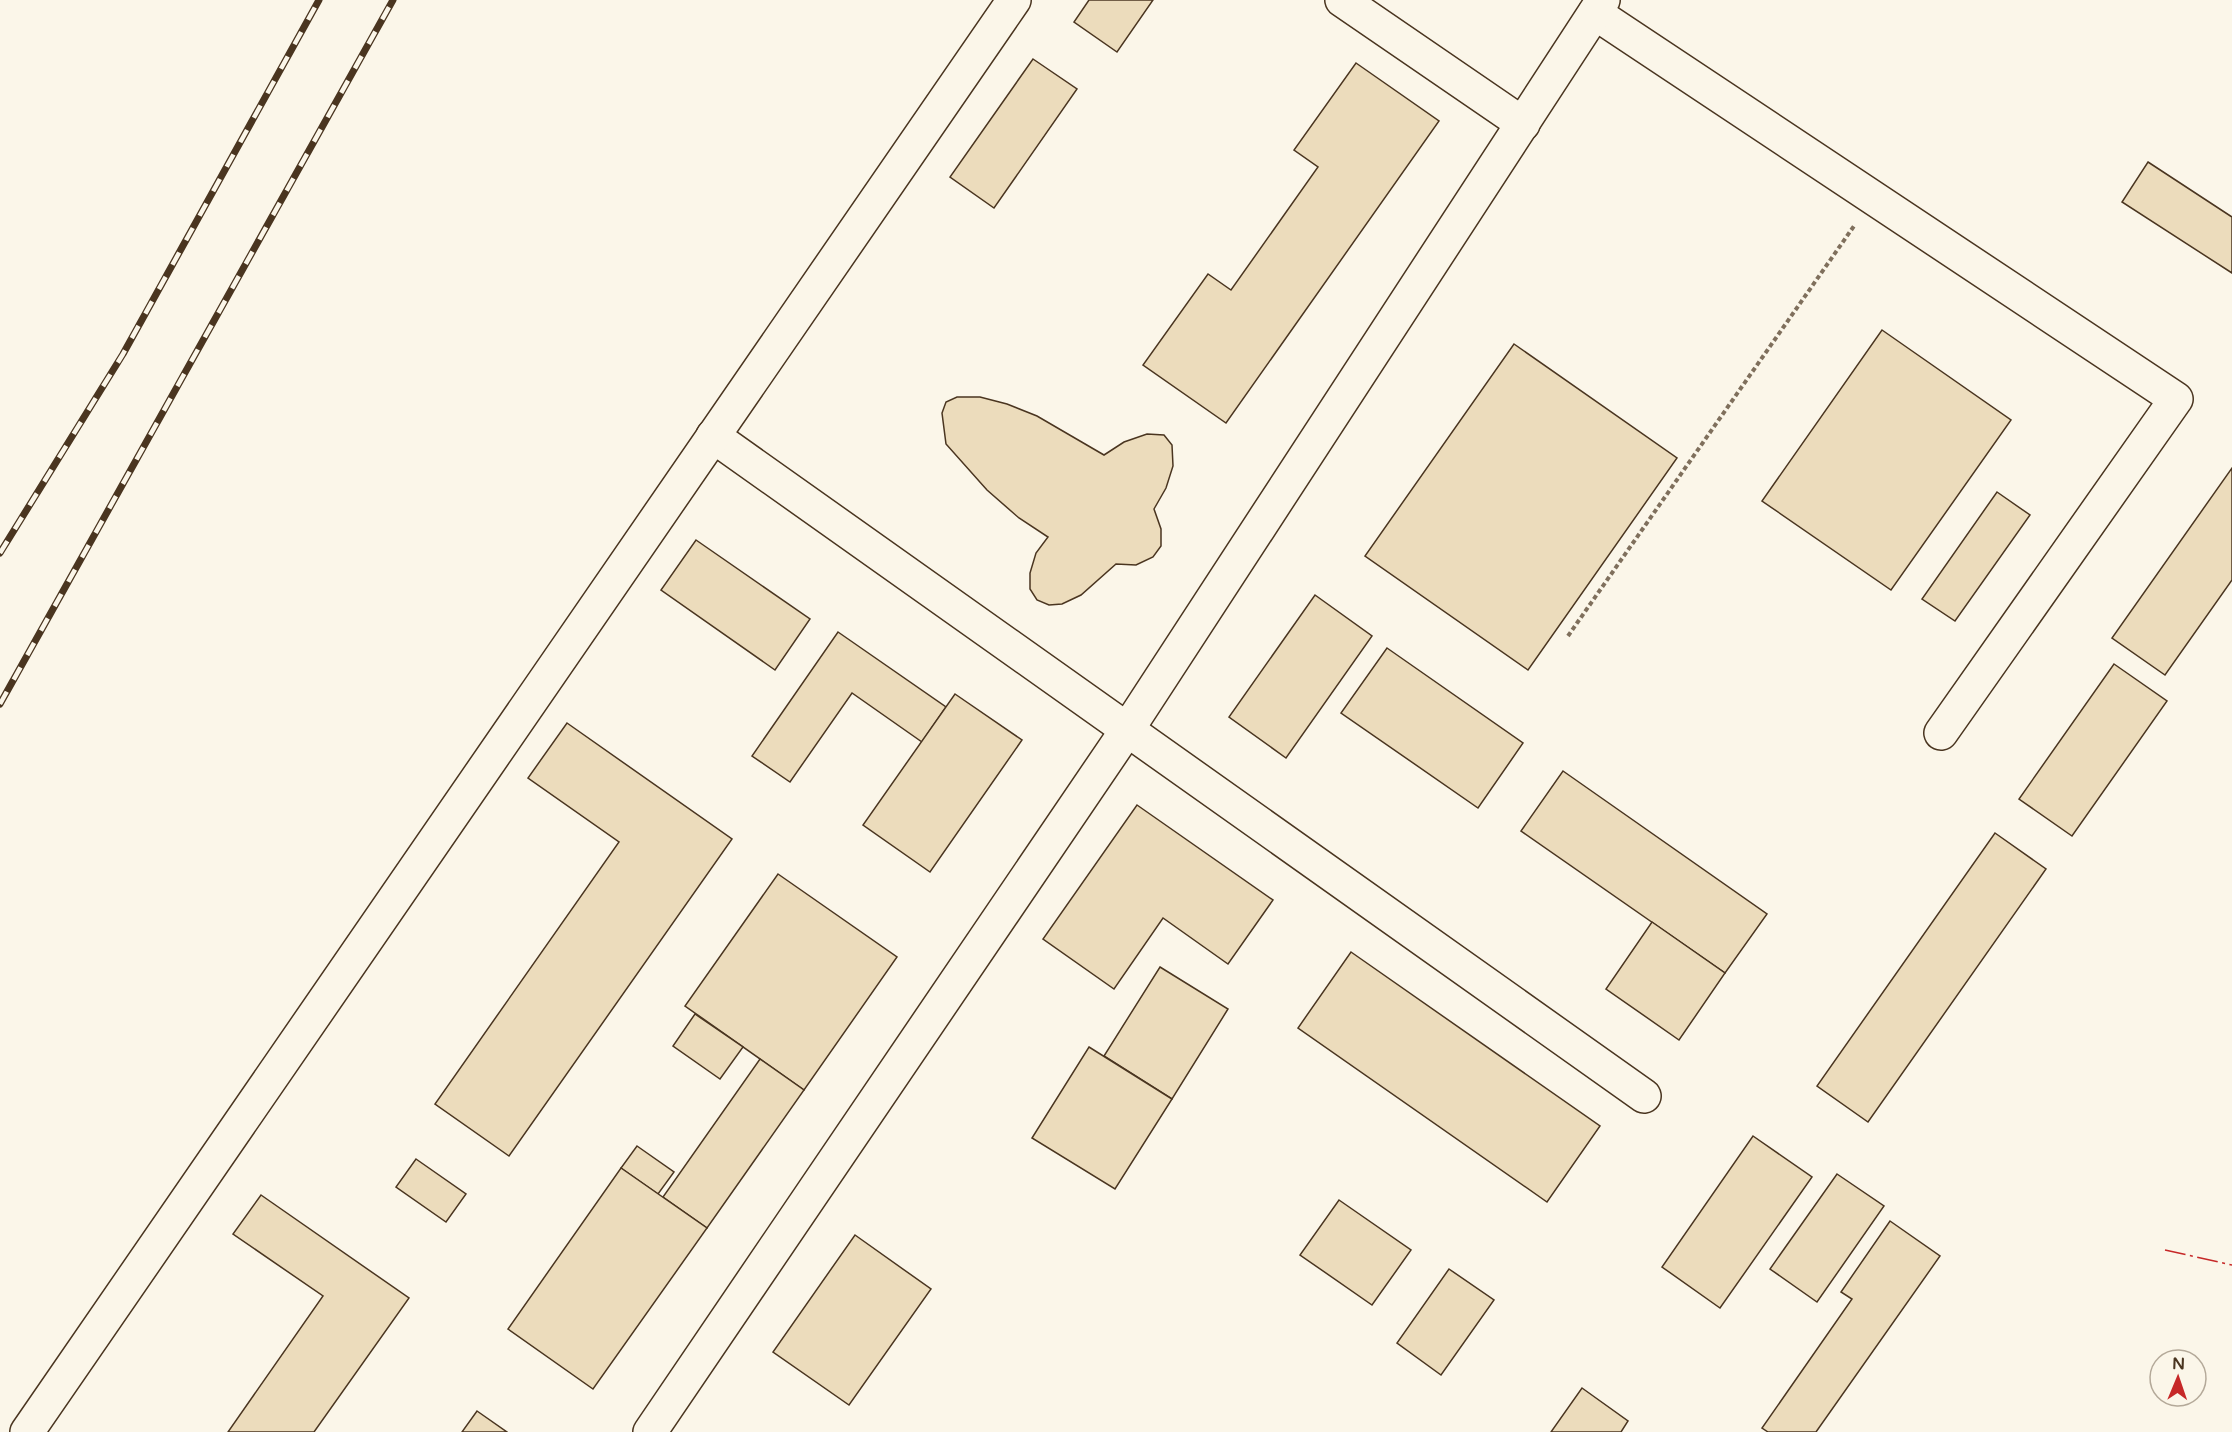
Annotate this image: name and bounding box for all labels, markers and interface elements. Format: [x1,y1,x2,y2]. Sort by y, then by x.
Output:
north arrow [2148,1348,2208,1408]
text: N [2172,1354,2185,1374]

